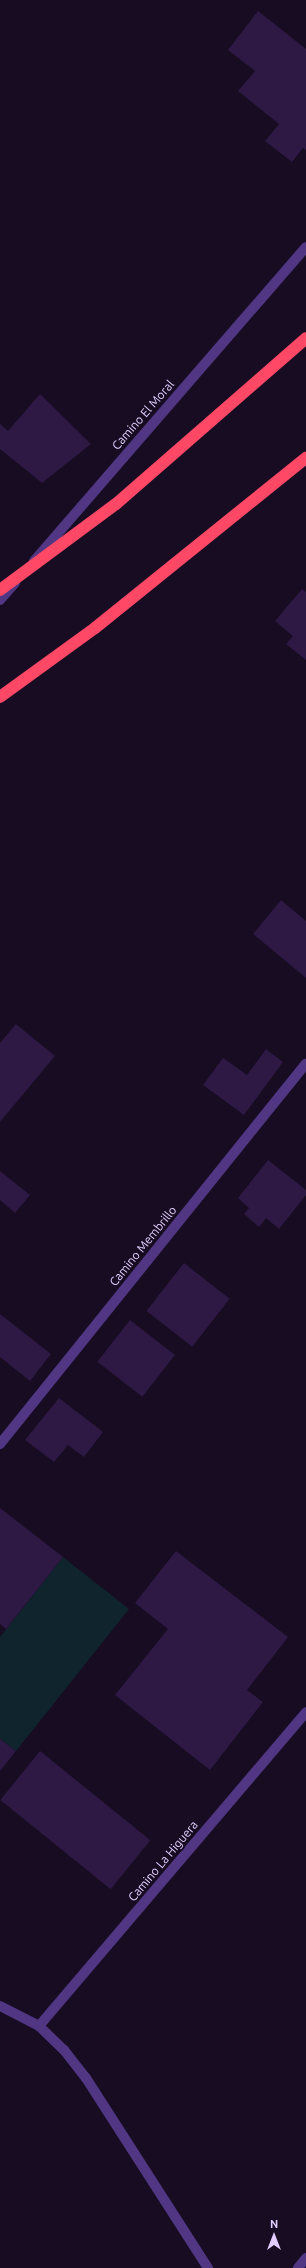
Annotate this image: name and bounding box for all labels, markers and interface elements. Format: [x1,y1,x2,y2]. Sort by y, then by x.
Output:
street label: Camino El Moral [109,377,177,453]
street label: Camino Membrillo [106,1203,180,1289]
street label: Camino La Higuera [125,1818,201,1904]
north arrow [254,2216,294,2256]
text: N [270,2218,278,2230]

